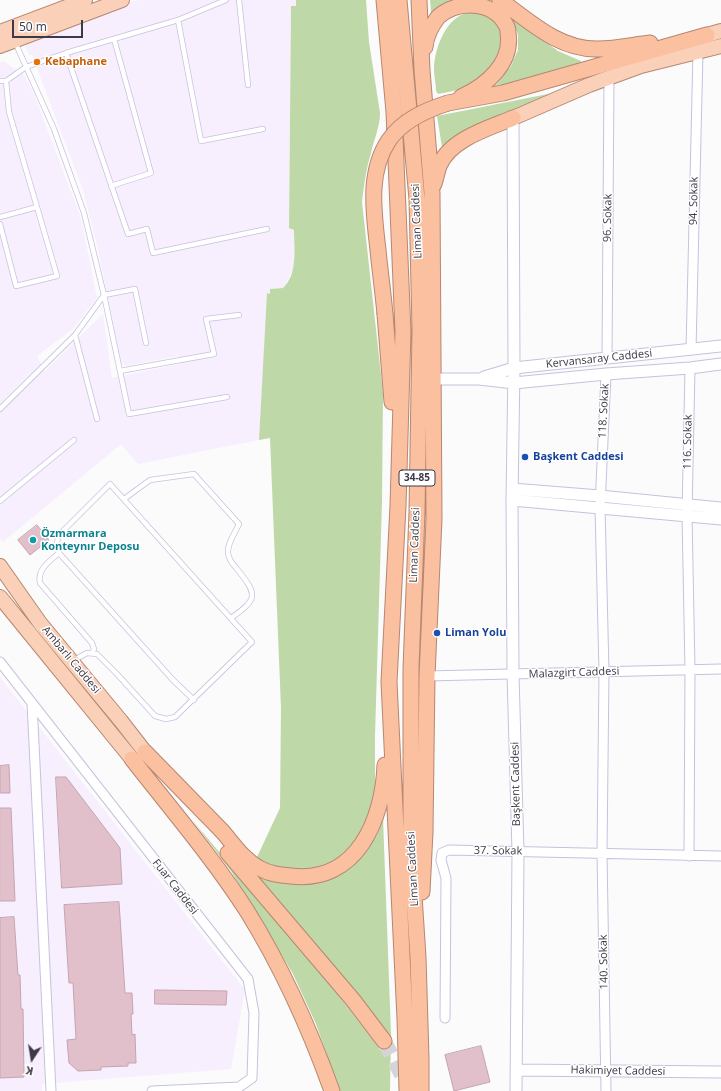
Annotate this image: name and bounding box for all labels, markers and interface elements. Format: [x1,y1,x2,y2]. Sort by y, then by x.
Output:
scale bar [14,12,85,38]
text: 50 m [19,18,47,35]
place label: Kebaphane [45,55,107,69]
marker: Kebaphane [32,57,42,67]
street label: 94. Sokak [687,177,701,225]
street label: Liman Caddesi [409,183,425,259]
street label: 96. Sokak [601,194,615,242]
street label: Kervansaray Caddesi [545,347,653,371]
street label: 118. Sokak [596,383,612,439]
street label: 116. Sokak [681,414,695,470]
place label: Başkent Caddesi [533,450,624,464]
marker: Başkent Caddesi [520,452,530,462]
road number: 34-85 [399,470,435,486]
street label: Liman Caddesi [407,507,423,583]
place label: Özmarmara Konteynır Deposu [41,527,139,553]
marker: Özmarmara Konteynır Deposu [28,535,38,545]
street label: Ambarlı Caddesi [39,624,103,696]
place label: Liman Yolu [445,626,506,640]
marker: Liman Yolu [432,628,442,638]
street label: Malazgirt Caddesi [528,665,620,681]
street label: Başkent Caddesi [509,742,523,826]
street label: Liman Caddesi [404,831,422,907]
street label: 37. Sokak [474,844,522,858]
street label: Fuar Caddesi [149,857,201,917]
street label: 140. Sokak [597,934,611,990]
north arrow [12,1039,52,1079]
text: K [24,1063,35,1079]
street label: Hakimiyet Caddesi [570,1064,666,1078]

